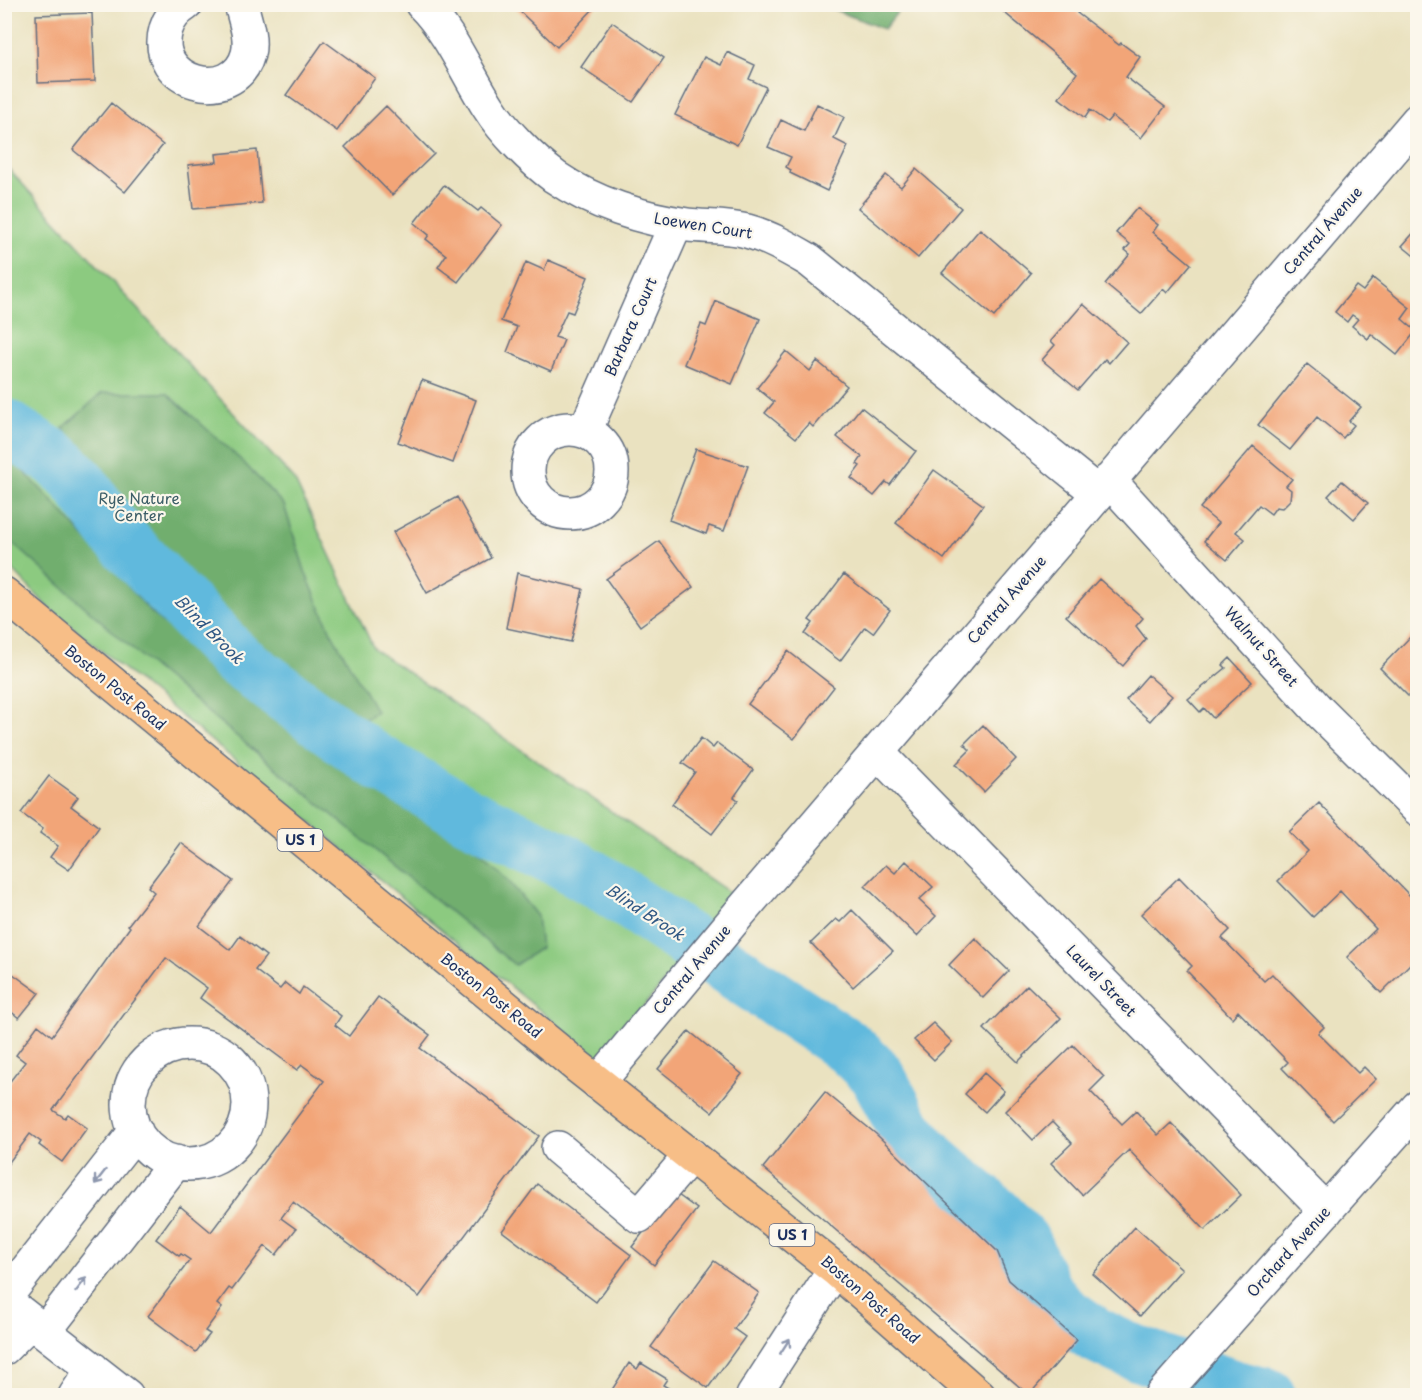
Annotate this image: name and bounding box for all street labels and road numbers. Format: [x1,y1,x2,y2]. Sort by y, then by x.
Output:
street label: Central Avenue [1277,181,1367,279]
street label: Loewen Court [652,205,754,244]
street label: Barbara Court [597,273,662,380]
street label: Central Avenue [961,550,1051,648]
street label: Walnut Street [1220,601,1305,691]
street label: Boston Post Road [60,639,172,735]
road number: US 1 [278,829,322,851]
street label: Central Avenue [646,919,735,1019]
street label: Laurel Street [1062,939,1143,1021]
street label: Boston Post Road [436,947,548,1043]
street label: Orchard Avenue [1241,1200,1335,1302]
road number: US 1 [770,1224,814,1246]
street label: Boston Post Road [816,1249,926,1349]

